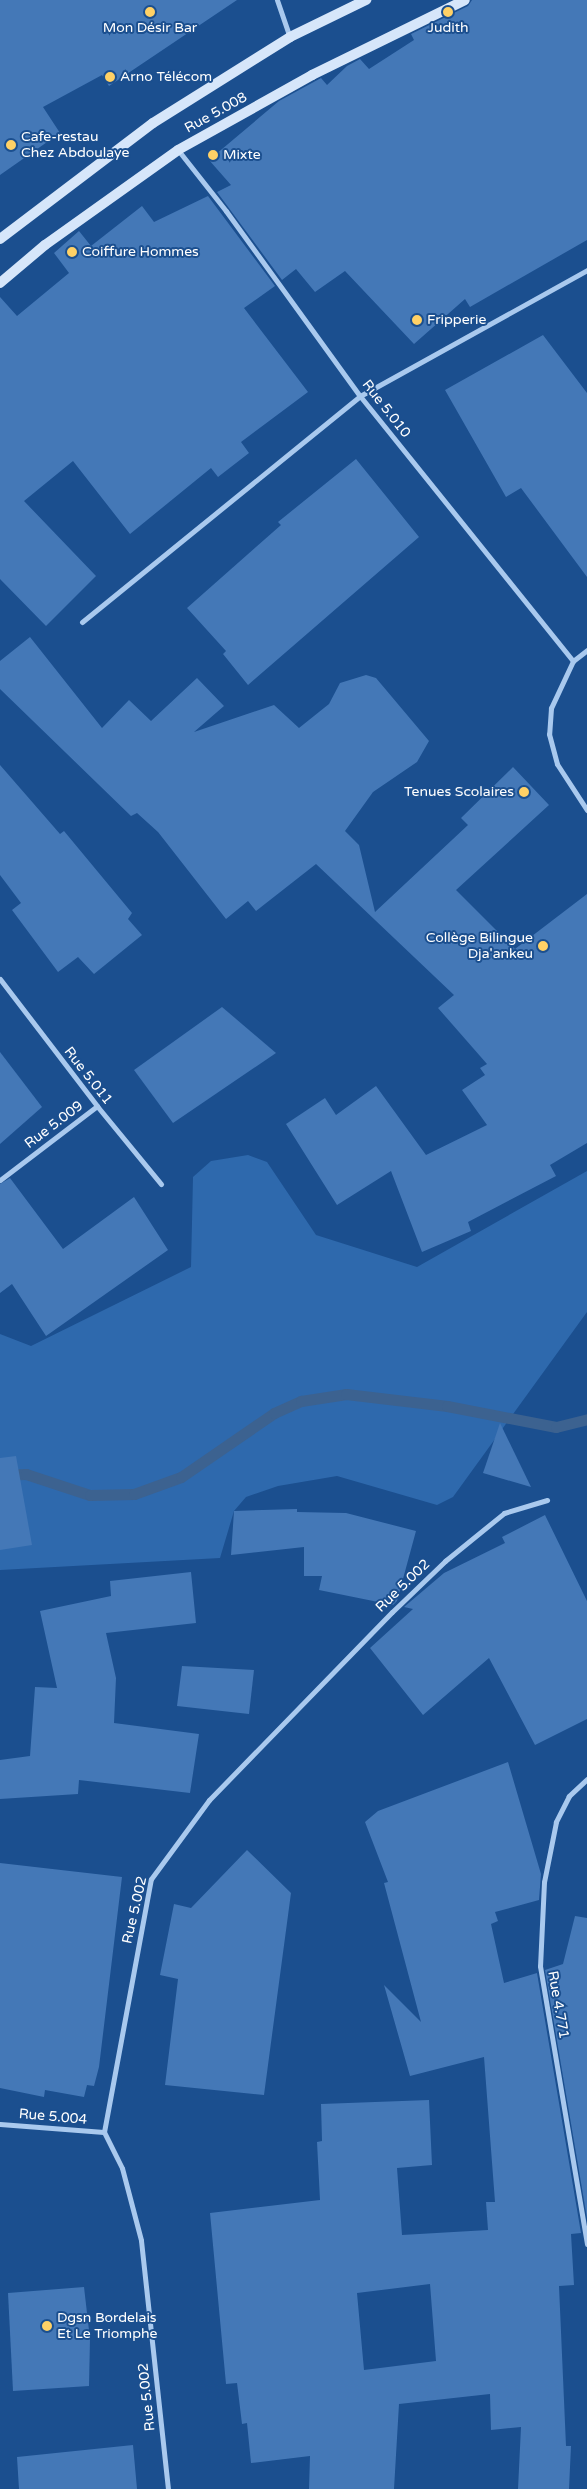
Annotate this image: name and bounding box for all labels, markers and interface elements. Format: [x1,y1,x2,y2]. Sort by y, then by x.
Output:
marker: Mon Désir Bar [144,6,156,18]
marker: Judith [442,6,454,18]
place label: Mon Désir Bar [103,20,197,36]
place label: Judith [427,20,469,36]
place label: Arno Télécom [120,69,212,85]
marker: Arno Télécom [104,71,116,83]
street label: Rue 5.008 [182,89,250,137]
place label: Cafe-restau Chez Abdoulaye [21,129,129,162]
marker: Cafe-restau Chez Abdoulaye [5,139,17,151]
place label: Mixte [223,147,261,163]
marker: Mixte [207,149,219,161]
place label: Coiffure Hommes [82,244,199,260]
marker: Coiffure Hommes [66,246,78,258]
place label: Fripperie [427,312,486,328]
marker: Fripperie [411,314,423,326]
street label: Rue 5.010 [358,377,414,441]
place label: Tenues Scolaires [404,784,514,800]
marker: Tenues Scolaires [518,786,530,798]
place label: Collège Bilingue Dja'ankeu [426,930,533,962]
marker: Collège Bilingue Dja'ankeu [537,940,549,952]
street label: Rue 5.011 [60,1044,116,1108]
street label: Rue 5.009 [22,1098,86,1152]
street label: Rue 5.002 [372,1556,434,1616]
street label: Rue 5.002 [119,1875,151,1945]
street label: Rue 4.771 [544,1970,572,2040]
street label: Rue 5.004 [18,2106,88,2128]
place label: Dgsn Bordelais Et Le Triomphe [57,2310,157,2342]
marker: Dgsn Bordelais Et Le Triomphe [41,2320,53,2332]
street label: Rue 5.002 [135,2362,159,2432]

